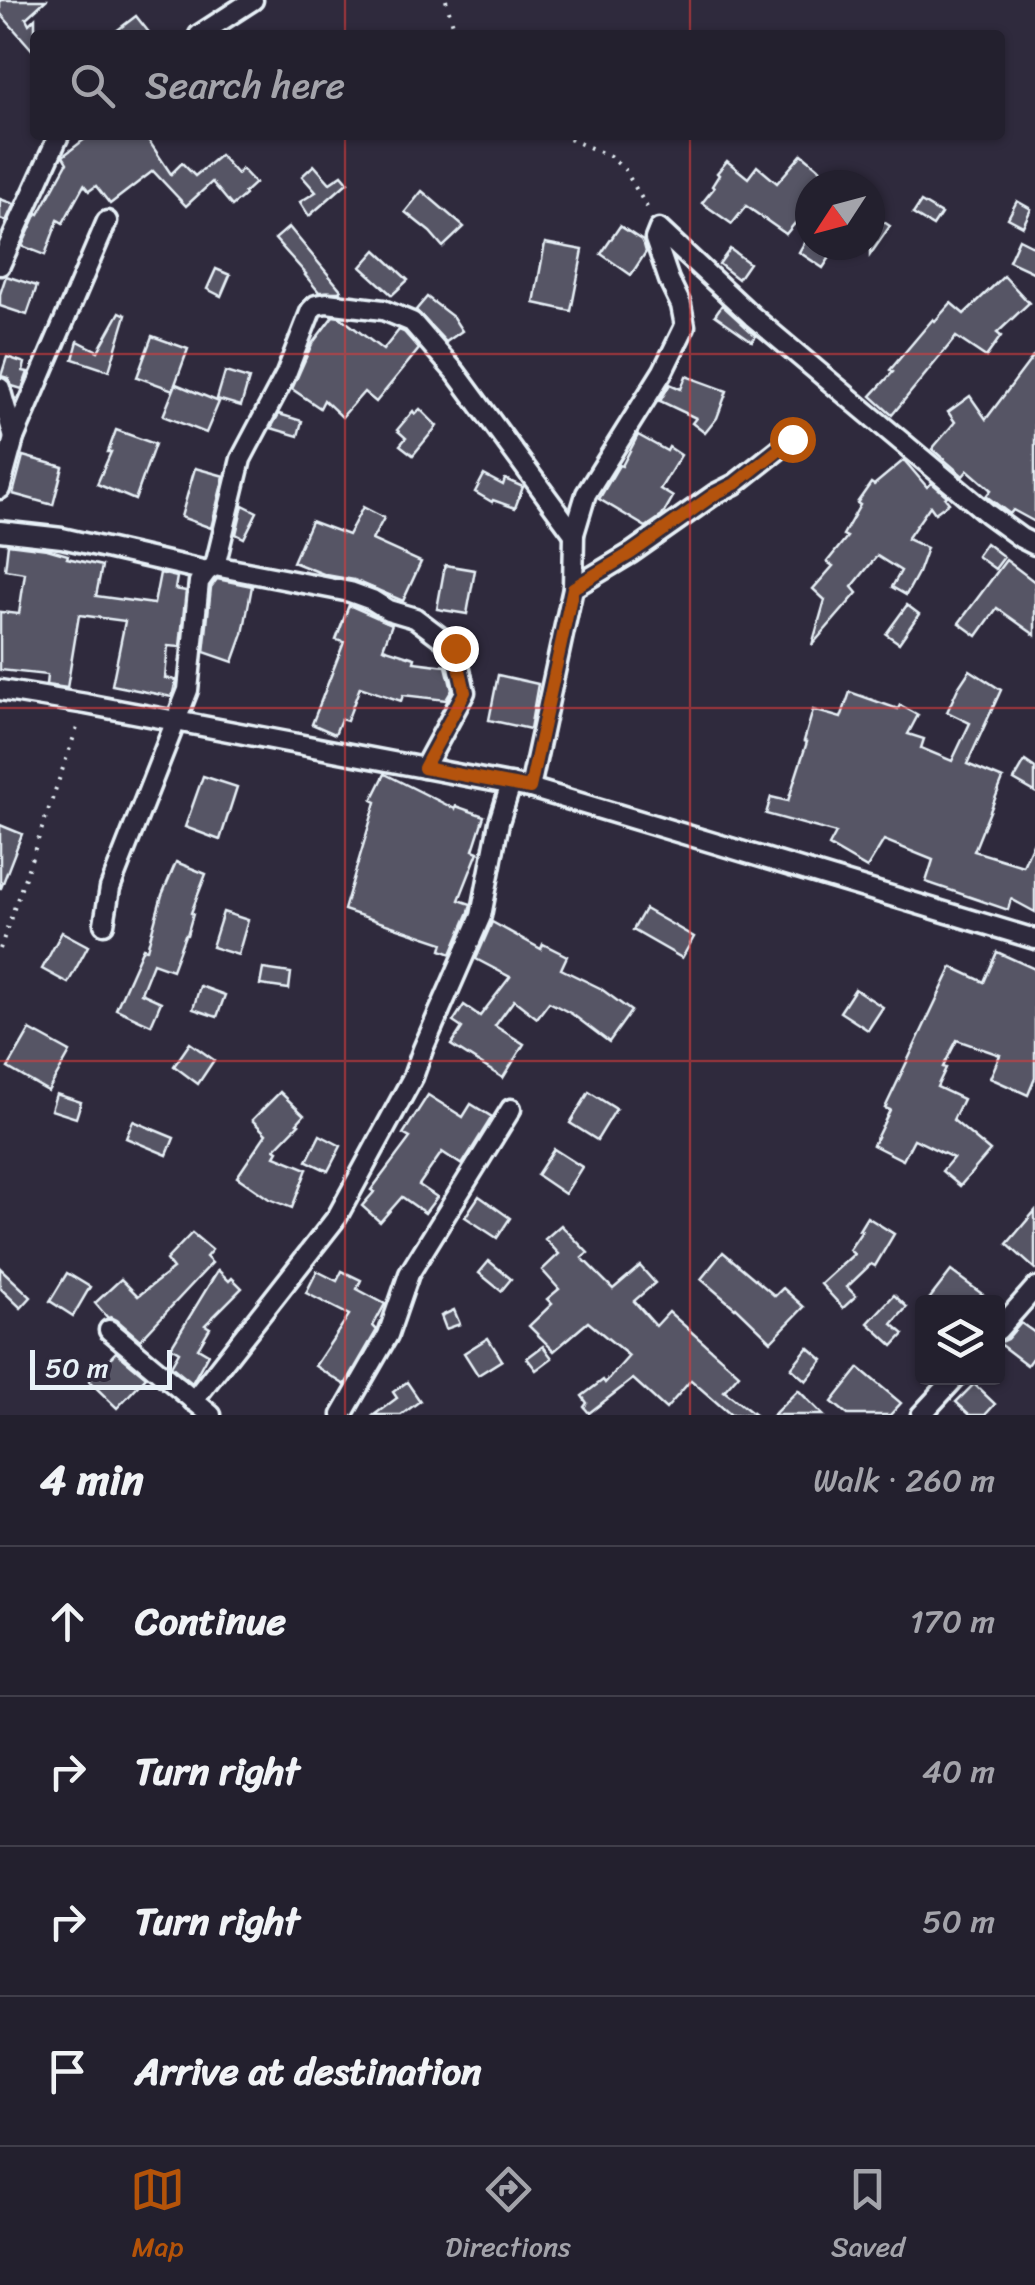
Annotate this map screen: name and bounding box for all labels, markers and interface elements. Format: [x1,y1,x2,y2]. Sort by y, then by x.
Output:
search box [30,30,1005,140]
text: Search here [145,52,345,119]
icon: search [65,58,120,113]
north arrow [795,170,885,260]
route start [770,417,816,463]
route end [433,626,479,672]
map controls [915,1295,1005,1385]
button: layers [915,1295,1005,1385]
text: 50 m [45,1343,109,1392]
scale bar [30,1345,172,1390]
text: 4 min [40,1443,144,1517]
text: Walk · 260 m [813,1452,995,1509]
text: Continue [135,1588,286,1655]
text: 170 m [910,1593,995,1650]
icon: ahead [40,1594,95,1649]
text: Turn right [135,1738,300,1805]
text: 40 m [922,1743,995,1800]
icon: right [40,1744,95,1799]
text: Turn right [135,1888,300,1955]
text: 50 m [922,1893,995,1950]
icon: right [40,1894,95,1949]
text: Arrive at destination [135,2038,482,2105]
icon: arrive [40,2044,95,2099]
tab: Map [130,2162,185,2271]
tab: Directions [445,2162,571,2271]
tab: Saved [831,2162,905,2271]

